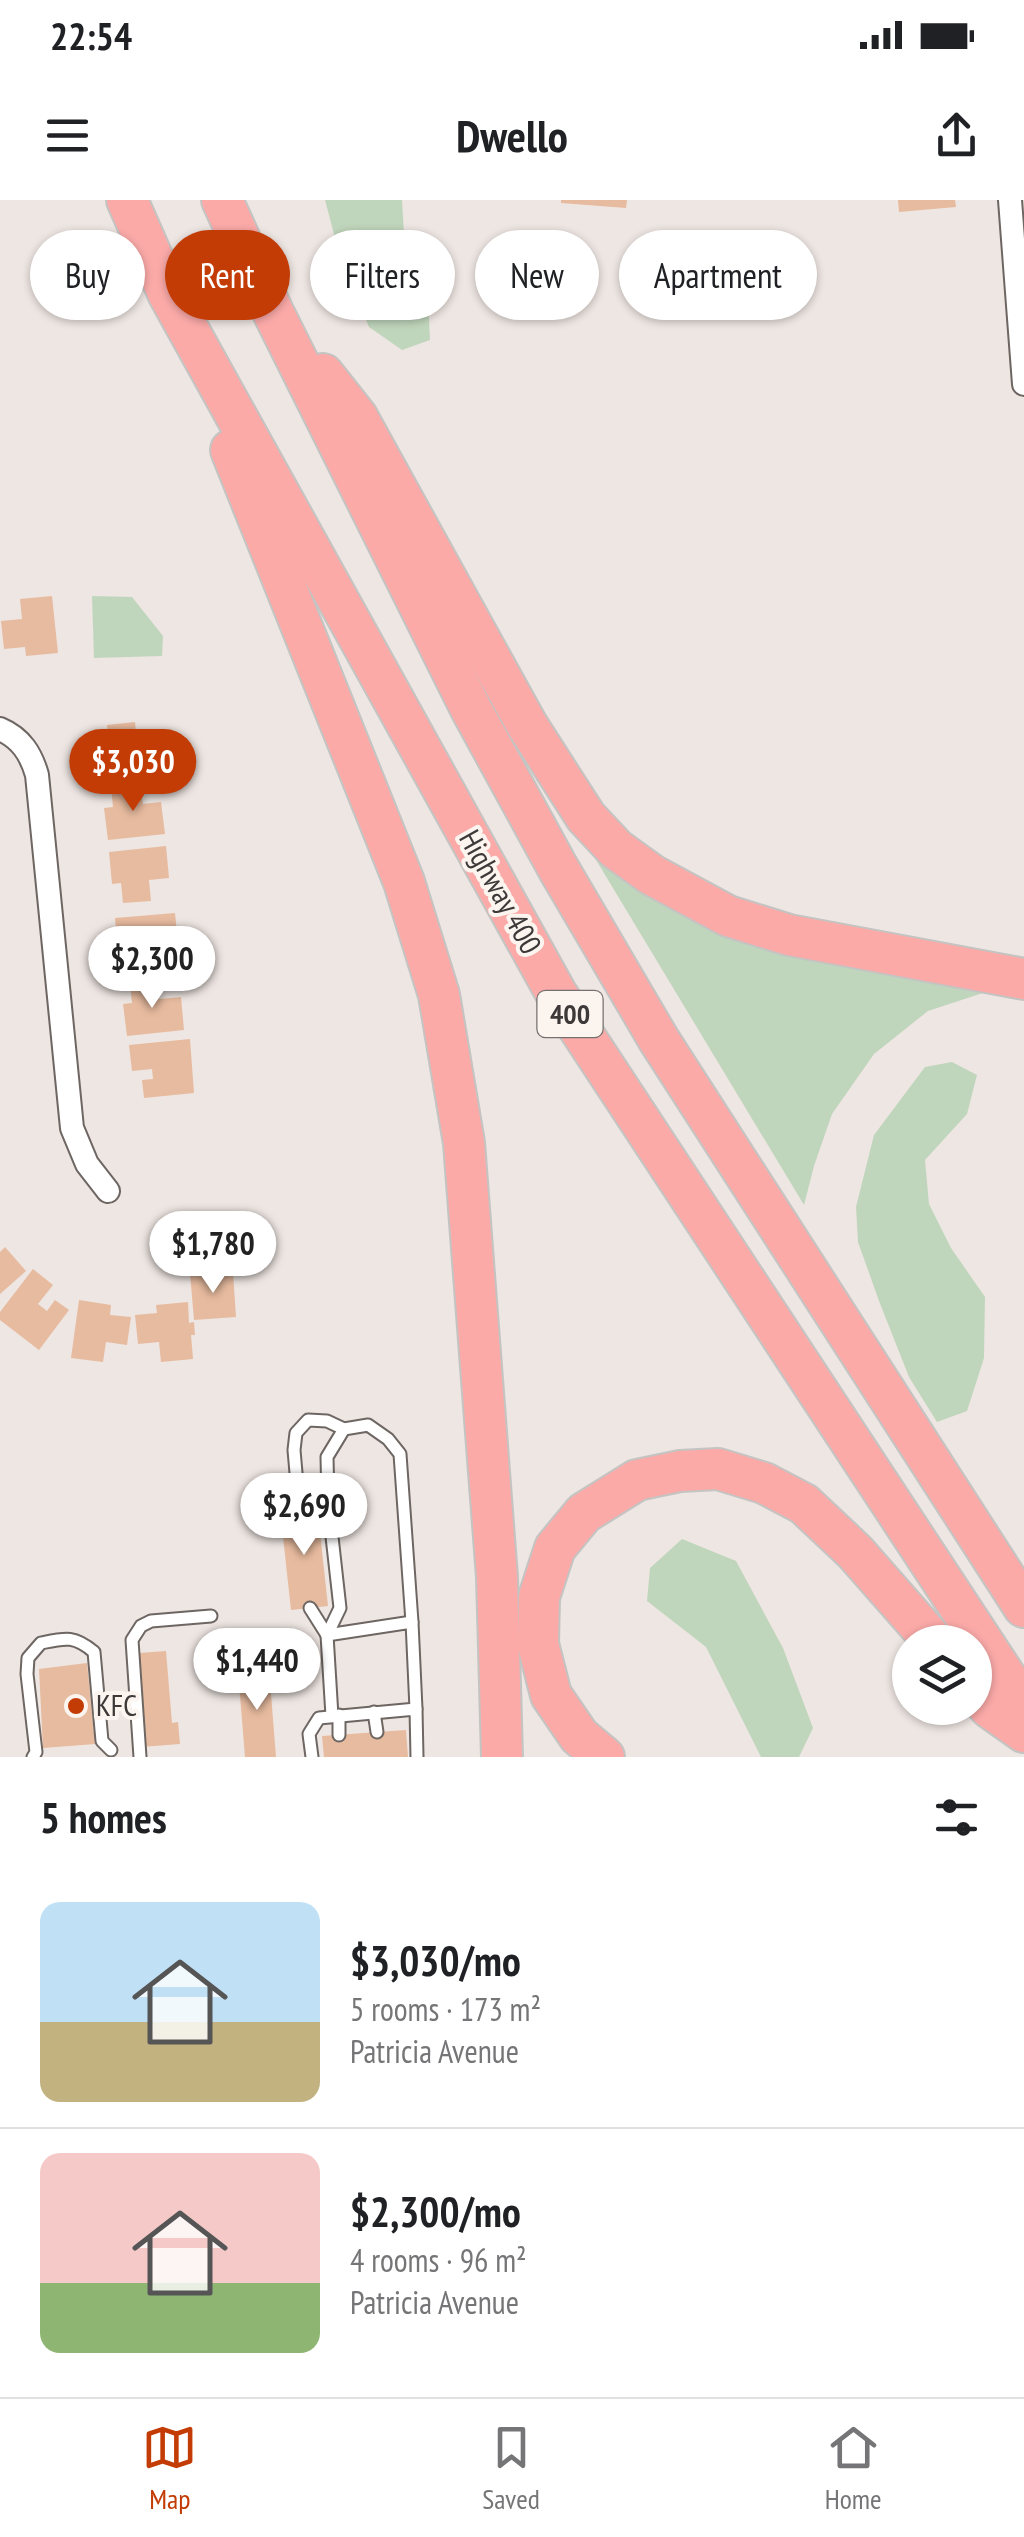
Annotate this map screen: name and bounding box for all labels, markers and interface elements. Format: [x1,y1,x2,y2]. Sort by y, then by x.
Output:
text: 22:54 [50,11,132,60]
text: Dwello [456,106,568,164]
icon: menu [40,108,95,163]
icon: share [929,108,984,163]
chip: Buy [30,230,145,320]
chip: Rent [165,230,290,320]
chip: Filters [310,230,455,320]
chip: New [475,230,599,320]
chip: Apartment [619,230,817,320]
pin: $3,030 [52,729,214,814]
text: $3,030 [91,740,175,782]
street label: Highway 400 [451,822,551,960]
pin: $2,300 [71,926,233,1011]
text: $2,300 [110,937,194,979]
road number: 400 [538,991,602,1037]
pin: $1,780 [132,1211,294,1296]
text: $1,780 [171,1222,255,1264]
pin: $2,690 [223,1473,385,1558]
text: $2,690 [262,1484,346,1526]
map controls [892,1625,992,1725]
button: layers [892,1625,992,1725]
pin: $1,440 [176,1628,338,1713]
text: $1,440 [215,1639,299,1681]
place label: KFC [96,1685,137,1724]
marker: KFC [65,1695,87,1717]
text: 5 homes [40,1790,167,1845]
icon: filters [929,1790,984,1845]
text: $3,030/mo [350,1933,521,1988]
icon: home [120,1942,240,2062]
text: 5 rooms · 173 m² [350,1988,541,2030]
text: Patricia Avenue [350,2030,519,2072]
text: $2,300/mo [350,2184,521,2239]
icon: home [120,2193,240,2313]
text: 4 rooms · 96 m² [350,2239,527,2281]
text: Patricia Avenue [350,2281,519,2323]
tab: Map [142,2420,197,2517]
tab: Saved [482,2420,540,2517]
tab: Home [825,2420,882,2517]

